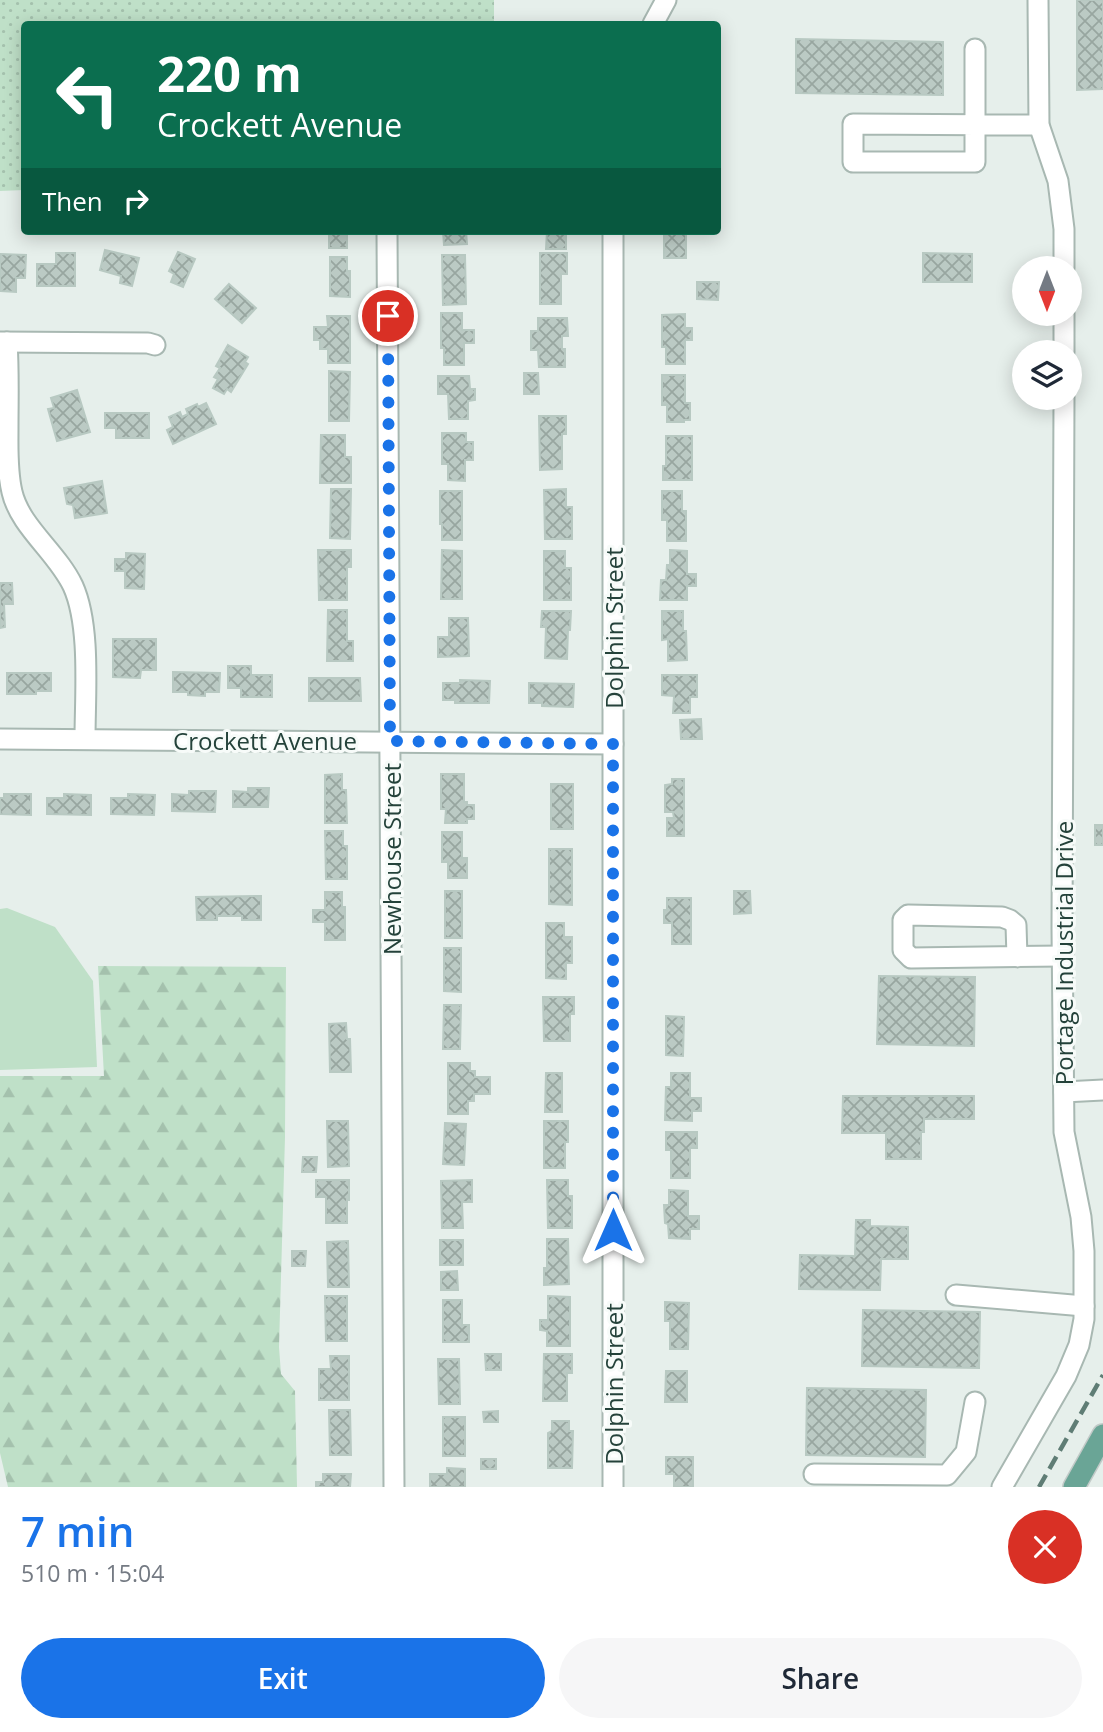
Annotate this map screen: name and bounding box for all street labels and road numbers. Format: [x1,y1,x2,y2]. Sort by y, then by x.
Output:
street label: Dolphin Street [597,547,630,709]
street label: Crockett Avenue [173,724,357,757]
street label: Newhouse Street [375,763,408,955]
street label: Portage Industrial Drive [1047,821,1080,1085]
street label: Dolphin Street [597,1303,630,1465]

